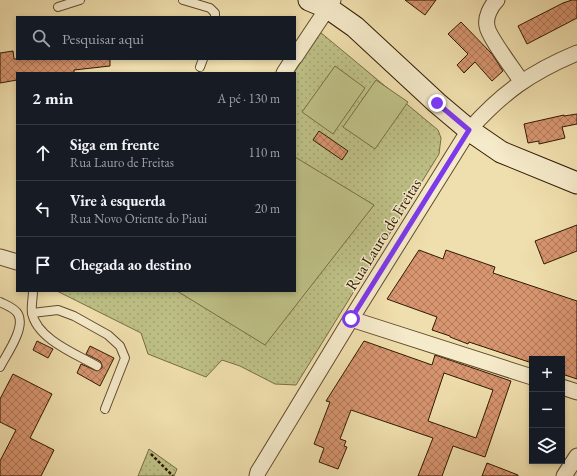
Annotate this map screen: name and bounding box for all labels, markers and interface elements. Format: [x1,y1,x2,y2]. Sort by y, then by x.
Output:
search box [16,16,296,60]
icon: search [30,27,52,49]
text: Pesquisar aqui [62,29,144,48]
text: 2 min [32,87,73,109]
text: A pé · 130 m [217,90,280,107]
route end [428,94,446,112]
text: Siga em frente [70,135,159,154]
icon: ahead [32,142,54,164]
text: 110 m [249,144,280,161]
text: Rua Lauro de Freitas [70,154,174,171]
street label: Rua Lauro de Freitas [341,174,426,294]
text: Vire à esquerda [70,191,166,210]
icon: left [32,198,54,220]
text: 20 m [255,200,280,217]
text: Rua Novo Oriente do Piaui [70,210,207,227]
icon: arrive [32,254,54,276]
text: Chegada ao destino [70,255,191,274]
route start [342,310,360,328]
map controls [529,356,565,464]
button: + [529,356,565,392]
button: − [529,392,565,428]
button: layers [529,428,565,464]

